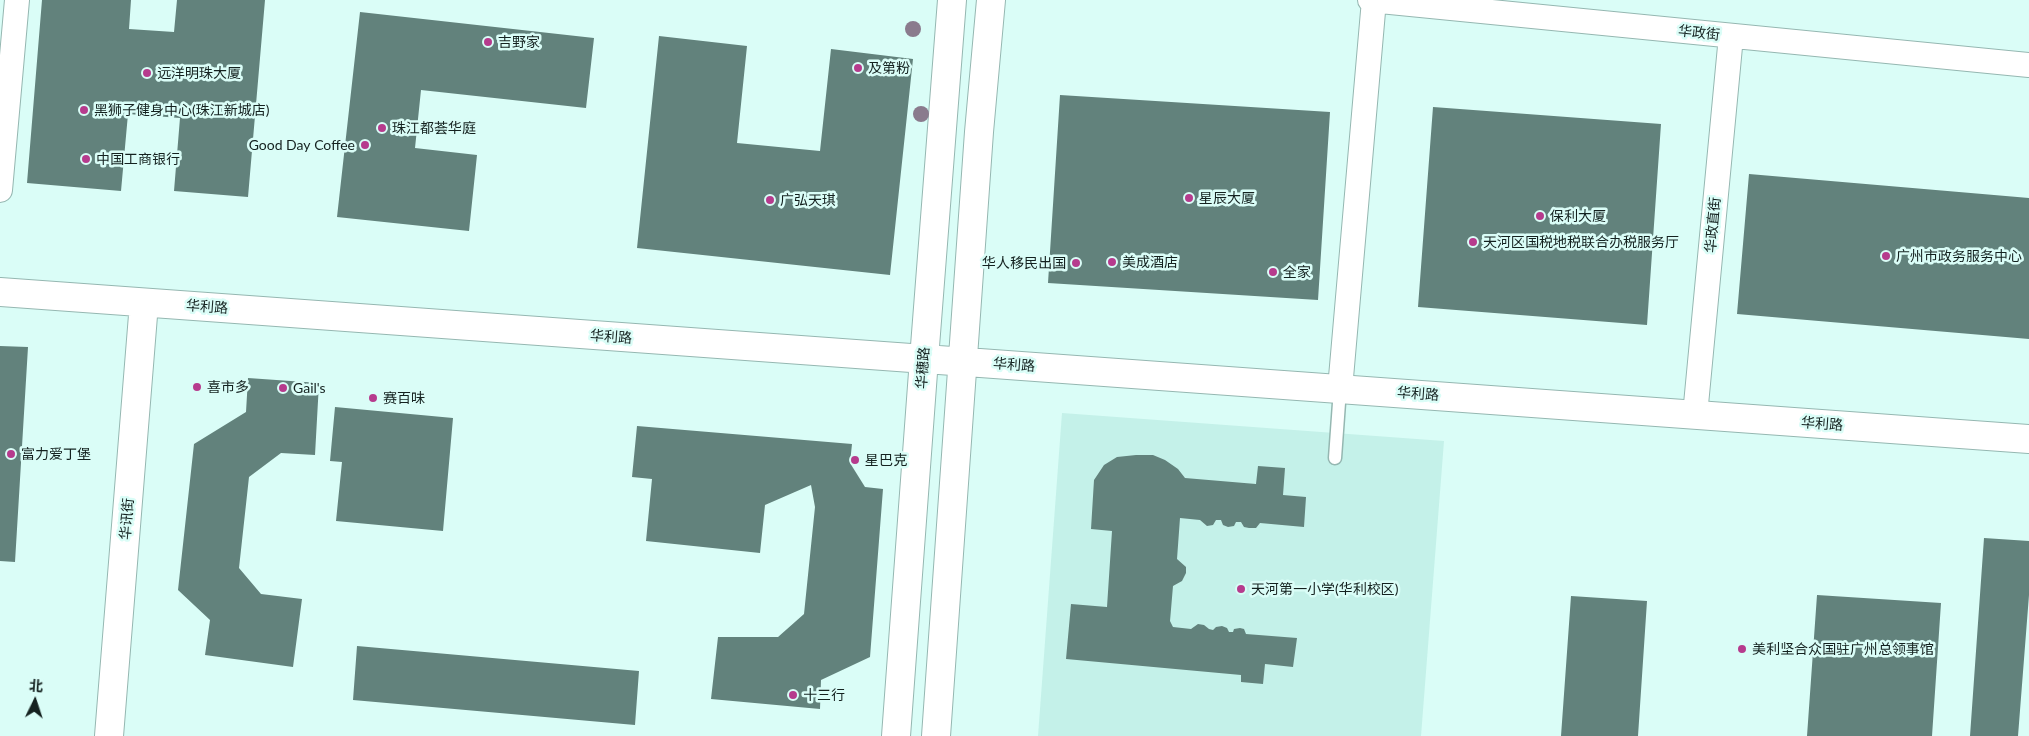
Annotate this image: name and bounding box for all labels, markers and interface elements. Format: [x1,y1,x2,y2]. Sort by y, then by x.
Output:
street label: 华政街 [1677,22,1721,44]
place label: 吉野家 [498,34,540,50]
marker: 吉野家 [482,36,494,48]
place label: 及第粉 [868,60,910,76]
marker: 及第粉 [852,62,864,74]
place label: 远洋明珠大厦 [157,65,241,81]
marker: 远洋明珠大厦 [141,67,153,79]
place label: 黑狮子健身中心(珠江新城店) [94,102,269,118]
marker: 黑狮子健身中心(珠江新城店) [78,104,90,116]
place label: 珠江都荟华庭 [392,120,476,136]
marker: 珠江都荟华庭 [376,122,388,134]
place label: Good Day Coffee [249,137,355,153]
marker: Good Day Coffee [359,139,371,151]
place label: 中国工商银行 [96,151,180,167]
marker: 中国工商银行 [80,153,92,165]
place label: 星辰大厦 [1199,190,1255,206]
place label: 广弘天琪 [780,192,836,208]
marker: 星辰大厦 [1183,192,1195,204]
marker: 广弘天琪 [764,194,776,206]
street label: 华政直街 [1702,196,1724,254]
place label: 保利大厦 [1550,208,1606,224]
marker: 保利大厦 [1534,210,1546,222]
place label: 天河区国税地税联合办税服务厅 [1483,234,1679,250]
marker: 天河区国税地税联合办税服务厅 [1467,236,1479,248]
place label: 广州市政务服务中心 [1896,248,2022,264]
marker: 广州市政务服务中心 [1880,250,1892,262]
place label: 美成酒店 [1122,254,1178,270]
place label: 华人移民出国 [982,255,1066,271]
marker: 美成酒店 [1106,256,1118,268]
marker: 华人移民出国 [1070,257,1082,269]
place label: 全家 [1283,264,1311,280]
marker: 全家 [1267,266,1279,278]
street label: 华利路 [185,297,229,317]
street label: 华利路 [589,327,633,347]
street label: 华穗路 [913,346,933,390]
street label: 华利路 [992,355,1036,375]
place label: 喜市多 [207,379,249,395]
place label: Gail's [293,380,326,396]
marker: 喜市多 [191,381,203,393]
marker: Gail's [277,382,289,394]
street label: 华利路 [1396,384,1440,404]
place label: 赛百味 [383,390,425,406]
marker: 赛百味 [367,392,379,404]
street label: 华利路 [1800,414,1844,434]
place label: 富力爱丁堡 [21,446,91,462]
marker: 富力爱丁堡 [5,448,17,460]
place label: 星巴克 [865,452,907,468]
marker: 星巴克 [849,454,861,466]
street label: 华讯街 [117,497,137,541]
place label: 天河第一小学(华利校区) [1251,581,1398,597]
marker: 天河第一小学(华利校区) [1235,583,1247,595]
place label: 美利坚合众国驻广州总领事馆 [1752,641,1934,657]
marker: 美利坚合众国驻广州总领事馆 [1736,643,1748,655]
north arrow [10,676,60,726]
text: 北 [29,677,44,695]
place label: 十三行 [803,687,845,703]
marker: 十三行 [787,689,799,701]

